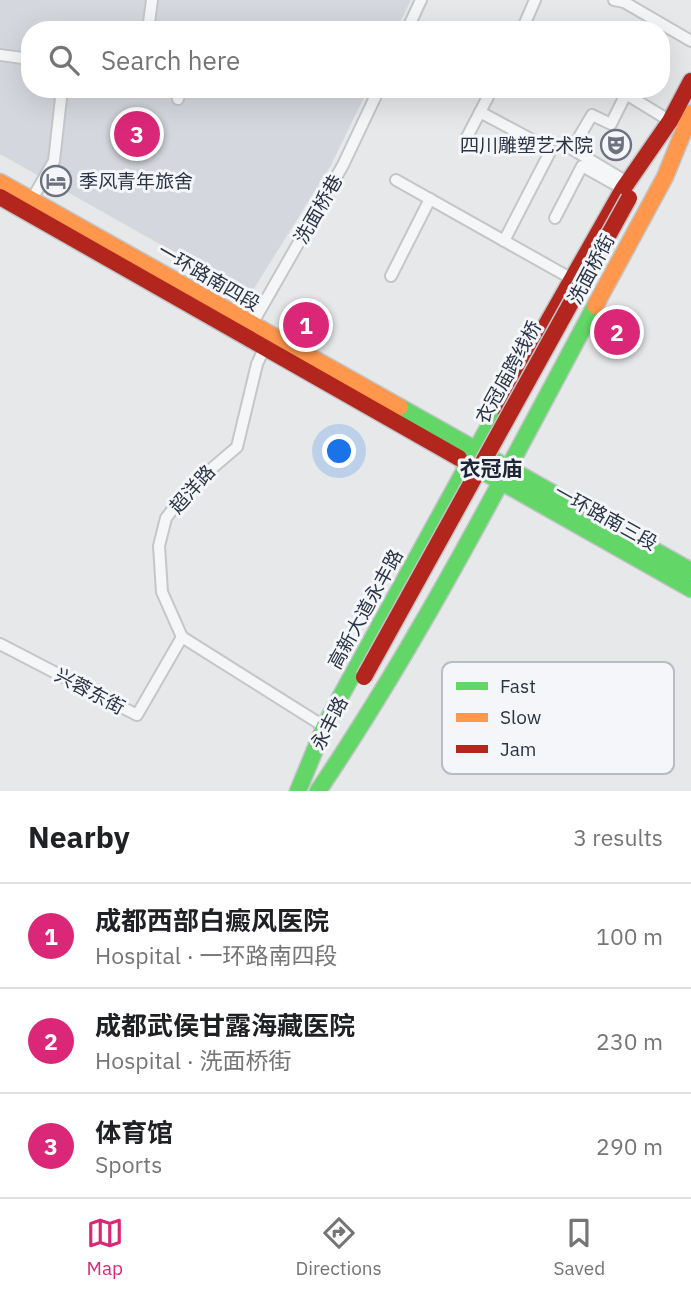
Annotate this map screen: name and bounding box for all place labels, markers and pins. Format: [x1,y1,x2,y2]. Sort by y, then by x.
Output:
pin: 3 [114,108,160,160]
theatre icon: 四川雕塑艺术院 [599,128,633,162]
place label: 四川雕塑艺术院 [460,133,593,157]
hotel icon: 季风青年旅舍 [39,164,73,198]
place label: 季风青年旅舍 [79,169,193,193]
pin: 1 [283,299,329,351]
pin: 2 [594,306,640,358]

